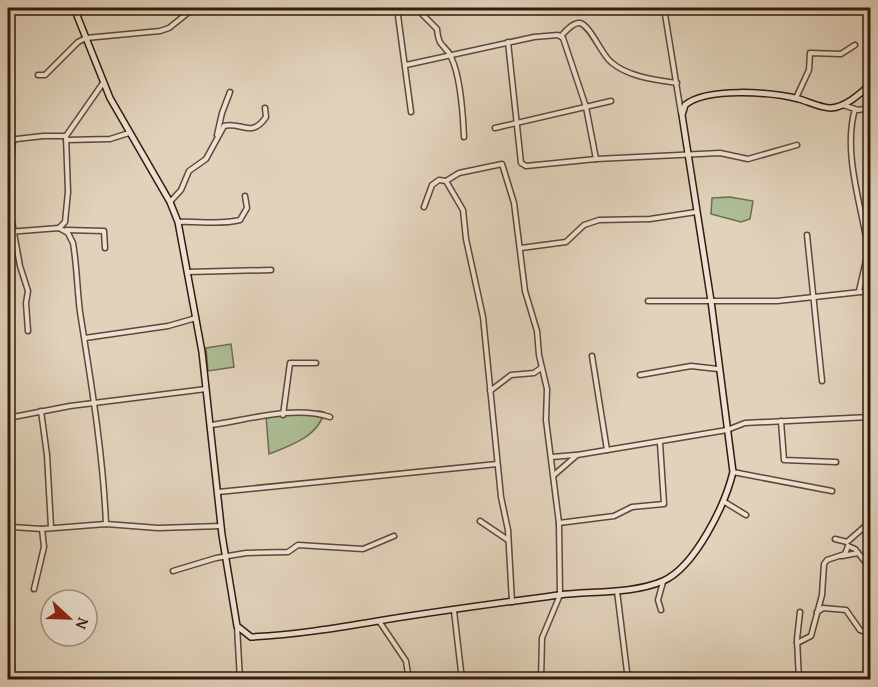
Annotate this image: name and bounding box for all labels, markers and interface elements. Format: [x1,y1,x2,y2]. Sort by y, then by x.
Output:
north arrow [39,588,99,648]
text: N [70,614,96,633]

